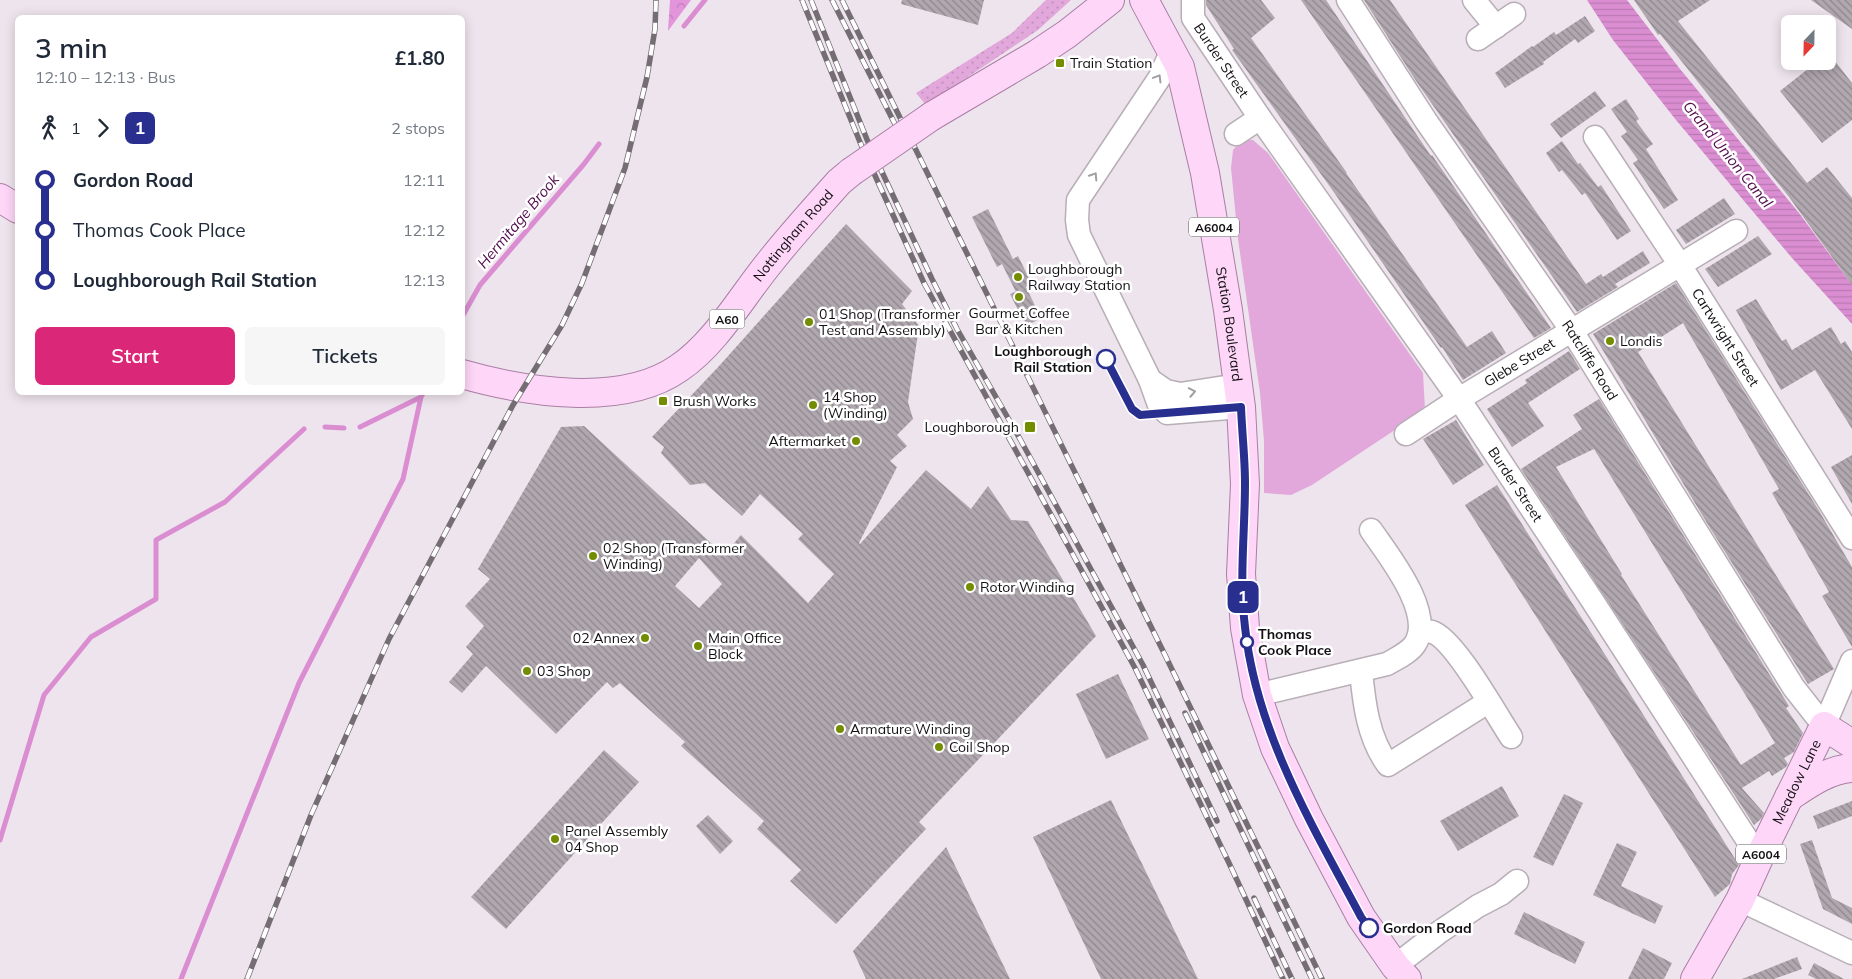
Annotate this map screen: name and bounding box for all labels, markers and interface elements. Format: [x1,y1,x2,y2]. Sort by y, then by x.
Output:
north arrow [1781,15,1836,70]
map controls [1781,15,1836,70]
street label: Burder Street [1190,20,1253,101]
text: 3 min [35,30,108,65]
text: £1.80 [395,46,445,70]
place label: Train Station [1070,54,1152,72]
marker: Train Station [1054,57,1066,69]
text: 12:10 – 12:13 · Bus [35,67,176,87]
one-way arrow [1152,74,1162,83]
water label: Grand Union Canal [1679,97,1777,212]
icon: walk [35,114,63,142]
icon: forward [89,114,117,142]
text: 1 [135,116,145,139]
text: 1 [71,118,81,138]
text: 2 stops [391,118,445,138]
text: Gordon Road [73,168,193,192]
water label: Hermitage Brook [473,169,564,272]
text: 12:11 [403,170,445,190]
one-way arrow [1088,173,1097,182]
street label: Nottingham Road [749,186,837,285]
text: Thomas Cook Place [73,218,246,242]
road number: A6004 [1189,218,1239,236]
text: 12:12 [403,220,445,240]
place label: Loughborough Railway Station [1028,260,1131,294]
street label: Station Boulevard [1212,265,1246,383]
text: Loughborough Rail Station [73,268,317,292]
text: 12:13 [403,270,445,290]
marker: Loughborough Railway Station [1012,271,1024,283]
street label: Cartwright Street [1688,285,1763,390]
marker: Gourmet Coffee Bar & Kitchen [1013,291,1025,303]
place label: Gourmet Coffee Bar & Kitchen [968,304,1070,338]
place label: 01 Shop (Transformer Test and Assembly) [819,305,961,339]
road number: A60 [710,310,744,328]
marker: 01 Shop (Transformer Test and Assembly) [803,316,815,328]
street label: Ratcliffe Road [1558,317,1622,404]
button: Start [35,327,235,385]
button: Tickets [245,327,445,385]
place label: Londis [1620,332,1662,350]
street label: Glebe Street [1481,334,1558,391]
marker: Londis [1604,335,1616,347]
place label: Loughborough Rail Station [994,342,1092,376]
marker: Loughborough Rail Station [1096,349,1116,369]
place label: 14 Shop (Winding) [823,388,888,422]
one-way arrow [1188,388,1197,398]
place label: Brush Works [673,392,756,410]
marker: Brush Works [657,395,669,407]
marker: 14 Shop (Winding) [807,399,819,411]
place label: Loughborough [925,418,1019,436]
marker: Loughborough [1023,420,1037,434]
place label: Aftermarket [769,432,846,450]
marker: Aftermarket [850,435,862,447]
street label: Burder Street [1484,443,1547,525]
place label: 02 Shop (Transformer Winding) [603,539,745,573]
marker: 02 Shop (Transformer Winding) [587,550,599,562]
place label: Rotor Winding [980,578,1075,596]
marker: Rotor Winding [964,581,976,593]
line badge: 1 [1227,581,1259,613]
text: 1 [1238,585,1248,608]
place label: Thomas Cook Place [1258,625,1332,659]
place label: 02 Annex [573,629,636,647]
place label: Main Office Block [708,629,781,663]
marker: 02 Annex [639,632,651,644]
marker: Thomas Cook Place [1240,635,1254,649]
marker: Main Office Block [692,640,704,652]
place label: 03 Shop [537,662,591,680]
marker: 03 Shop [521,665,533,677]
place label: Armature Winding [850,720,971,738]
marker: Armature Winding [834,723,846,735]
street label: Meadow Lane [1768,736,1825,827]
place label: Coil Shop [949,738,1010,756]
marker: Coil Shop [933,741,945,753]
place label: Panel Assembly 04 Shop [565,822,669,856]
marker: Panel Assembly 04 Shop [549,833,561,845]
road number: A6004 [1736,844,1786,864]
marker: Gordon Road [1359,918,1379,938]
place label: Gordon Road [1383,919,1472,937]

